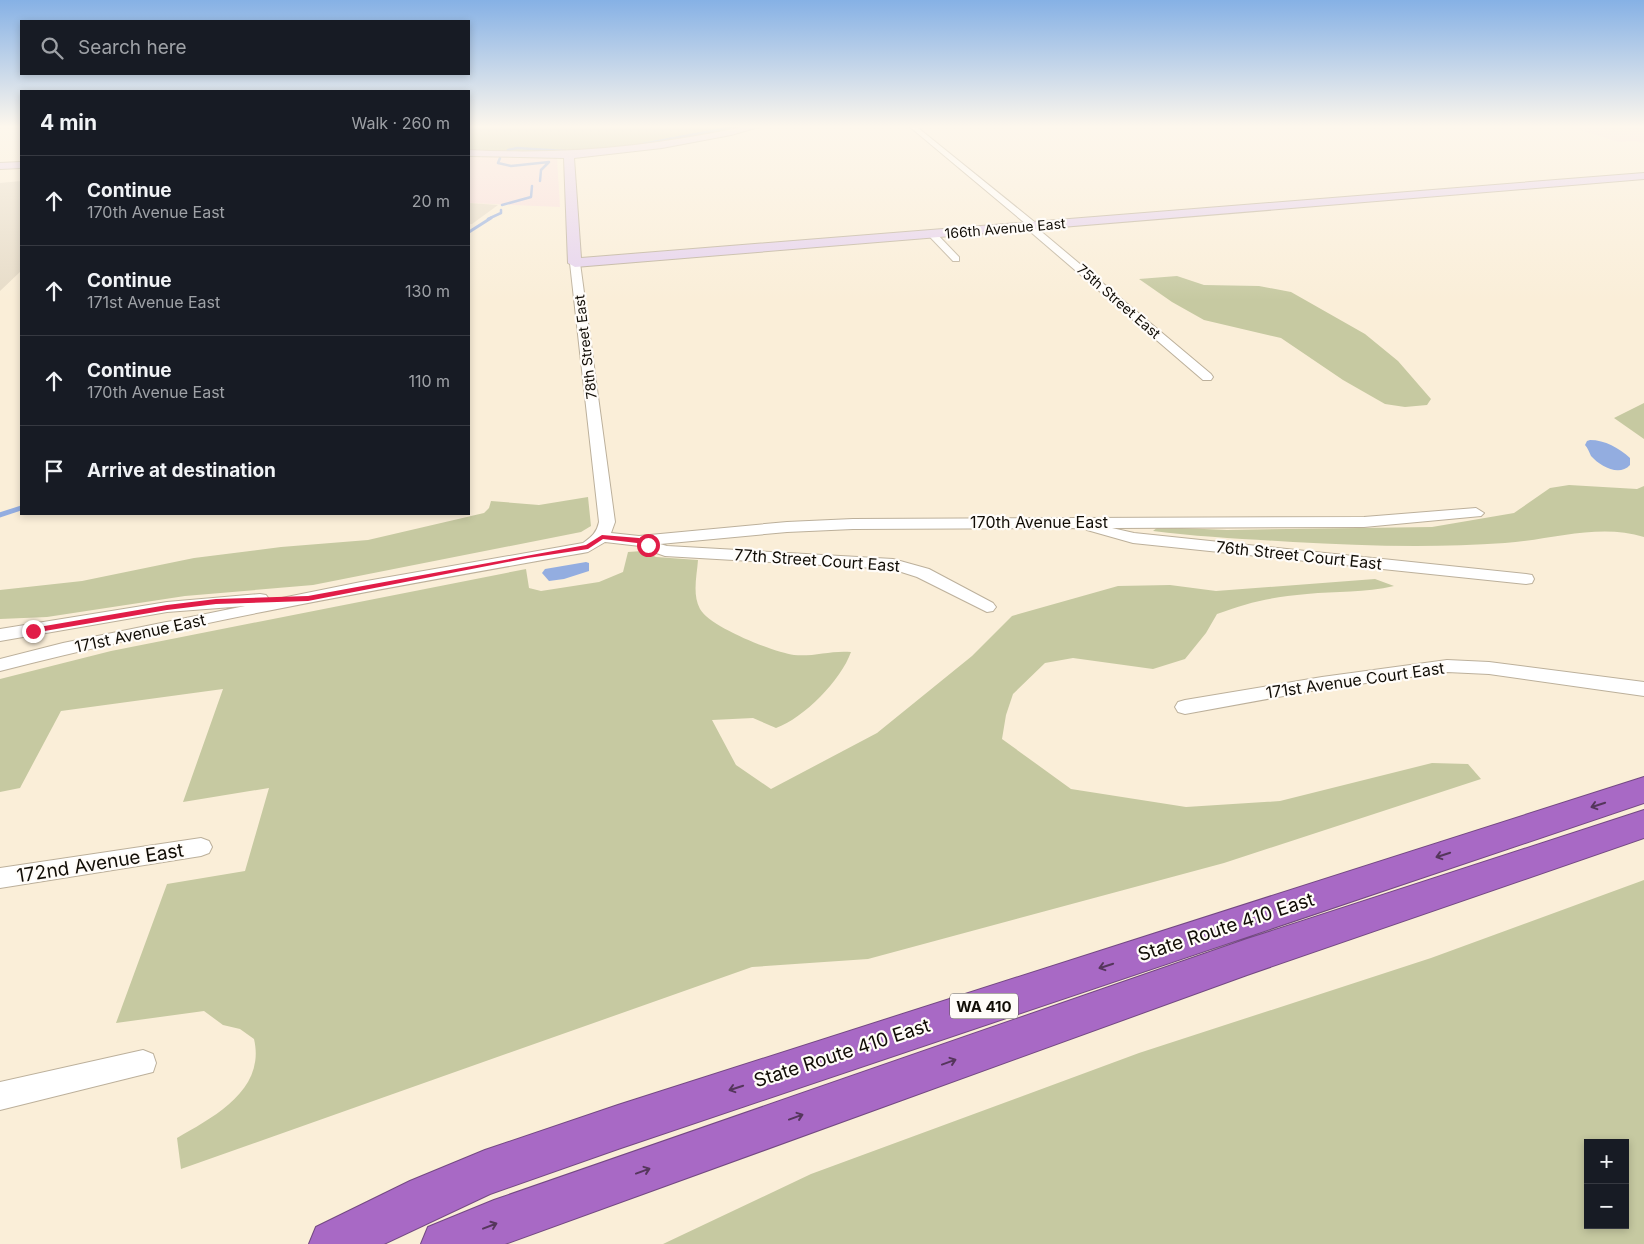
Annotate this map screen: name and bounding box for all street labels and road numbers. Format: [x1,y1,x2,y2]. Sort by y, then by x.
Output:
street label: 166th Avenue East [944,214,1067,242]
street label: 75th Street East [1074,260,1164,342]
street label: 78th Street East [570,294,600,400]
street label: 170th Avenue East [970,512,1108,532]
street label: 76th Street Court East [1215,536,1383,574]
street label: 77th Street Court East [733,544,901,576]
street label: 171st Avenue East [73,609,207,657]
street label: 171st Avenue Court East [1264,658,1446,702]
street label: 172nd Avenue East [15,838,185,888]
street label: State Route 410 East [1135,888,1317,966]
road number: WA 410 [950,994,1018,1018]
street label: State Route 410 East [751,1014,933,1092]

